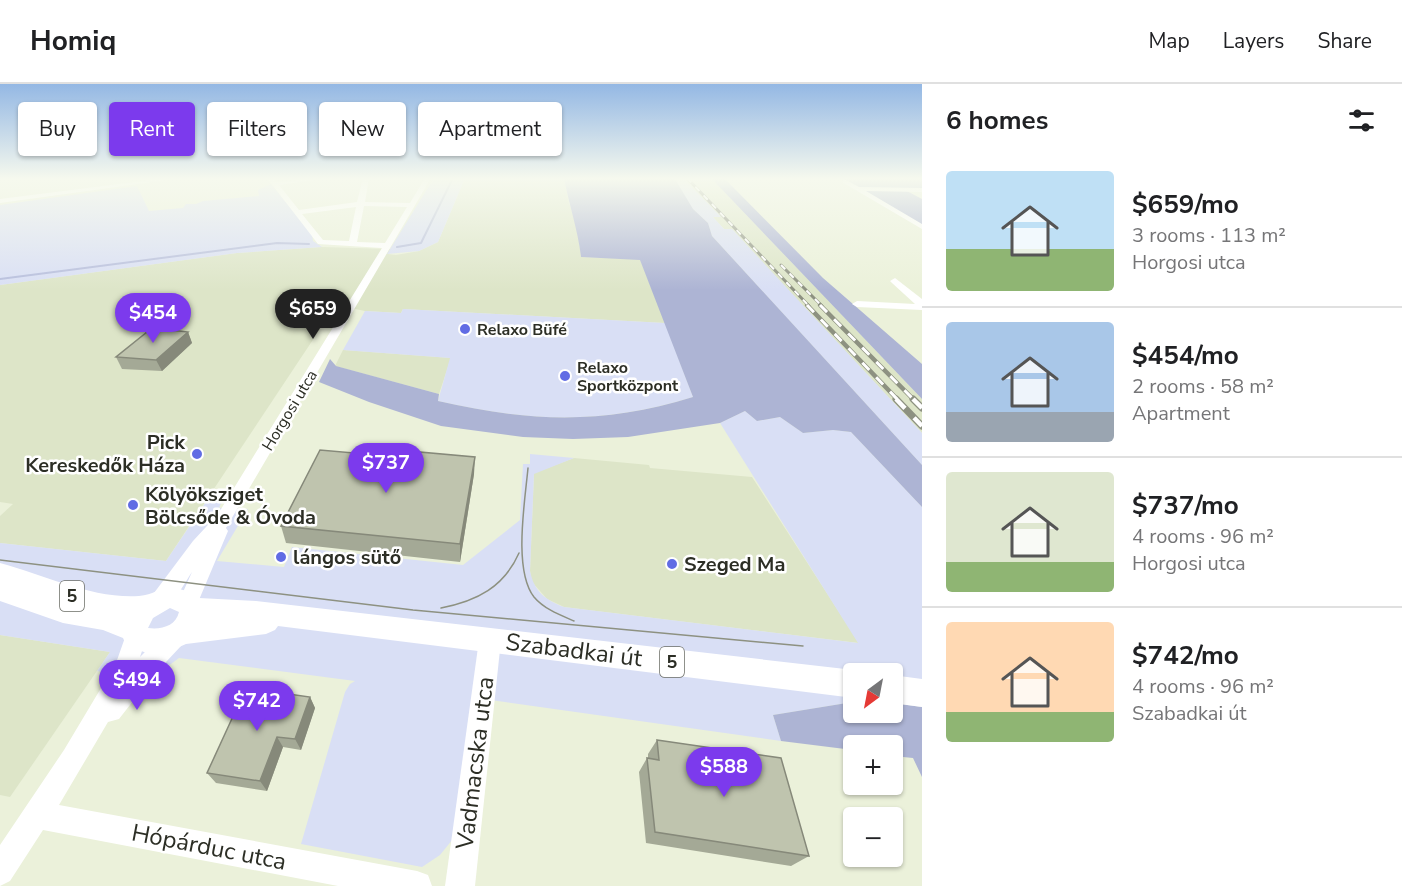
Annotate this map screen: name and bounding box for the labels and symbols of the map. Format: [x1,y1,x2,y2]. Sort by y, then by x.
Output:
pin: $659 [277,289,349,340]
pin: $454 [117,293,189,344]
place label: Relaxo Büfé [477,319,567,341]
marker: Relaxo Büfé [458,322,472,336]
place label: Relaxo Sportközpont [577,357,679,397]
street label: Horgosi utca [257,366,323,455]
marker: Relaxo Sportközpont [558,369,572,383]
place label: Pick Kereskedők Háza [25,429,186,479]
pin: $737 [350,443,422,494]
marker: Pick Kereskedők Háza [190,447,204,461]
place label: Kölyöksziget Bölcsőde & Óvoda [145,481,316,531]
marker: Kölyöksziget Bölcsőde & Óvoda [126,498,140,512]
place label: lángos sütő [293,544,401,571]
marker: lángos sütő [274,550,288,564]
place label: Szeged Ma [684,551,785,578]
marker: Szeged Ma [665,557,679,571]
road number: 5 [60,581,84,611]
street label: Szabadkai út [504,626,645,674]
road number: 5 [660,647,684,677]
pin: $494 [101,660,173,711]
north arrow [843,663,903,723]
street label: Vadmacska utca [448,675,501,852]
pin: $742 [221,681,293,732]
pin: $588 [688,747,760,798]
street label: Hópárduc utca [129,816,289,878]

